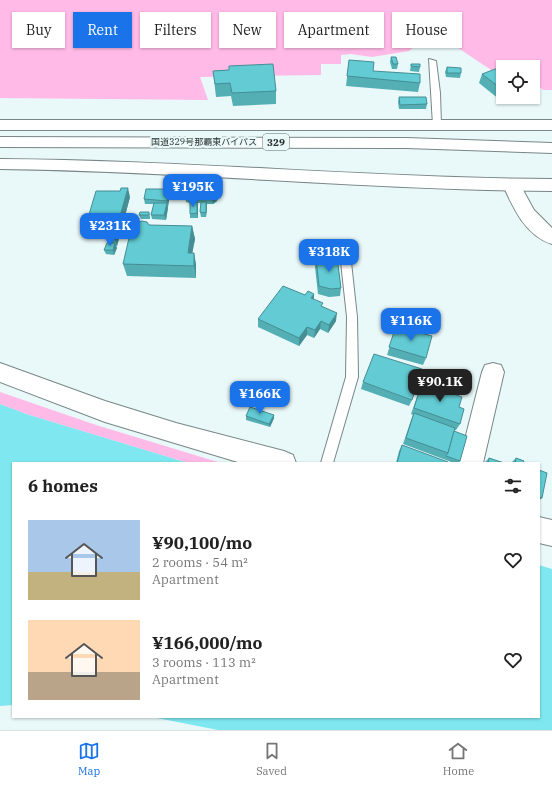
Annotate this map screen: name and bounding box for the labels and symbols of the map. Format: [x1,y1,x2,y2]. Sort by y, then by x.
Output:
road number: 329 [263,134,289,150]
street label: 国道329号那覇東バイパス [151,136,257,147]
pin: ¥195K [165,174,221,208]
pin: ¥231K [82,213,138,247]
pin: ¥318K [301,239,357,273]
pin: ¥116K [383,308,439,342]
pin: ¥90.1K [407,369,473,403]
pin: ¥166K [232,381,288,415]

